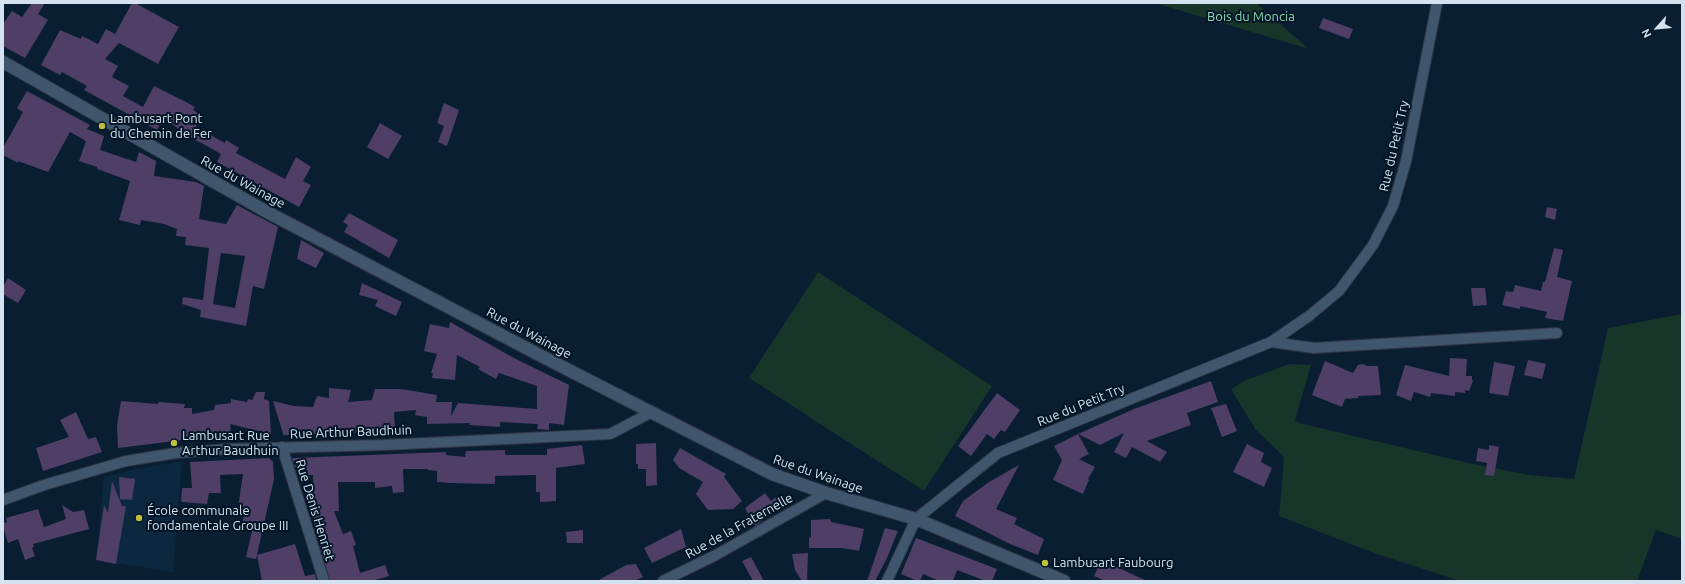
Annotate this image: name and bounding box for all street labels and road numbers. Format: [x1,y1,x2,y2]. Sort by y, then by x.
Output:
street label: Rue du Petit Try [1376,99,1412,193]
street label: Rue du Wainage [198,152,288,212]
street label: Rue du Wainage [484,304,574,362]
street label: Rue du Petit Try [1035,380,1127,430]
street label: Rue Arthur Baudhuin [290,422,412,442]
street label: Rue du Wainage [771,451,865,497]
street label: Rue Denis Henriet [292,457,338,563]
street label: Rue de la Fraternelle [683,490,795,562]

